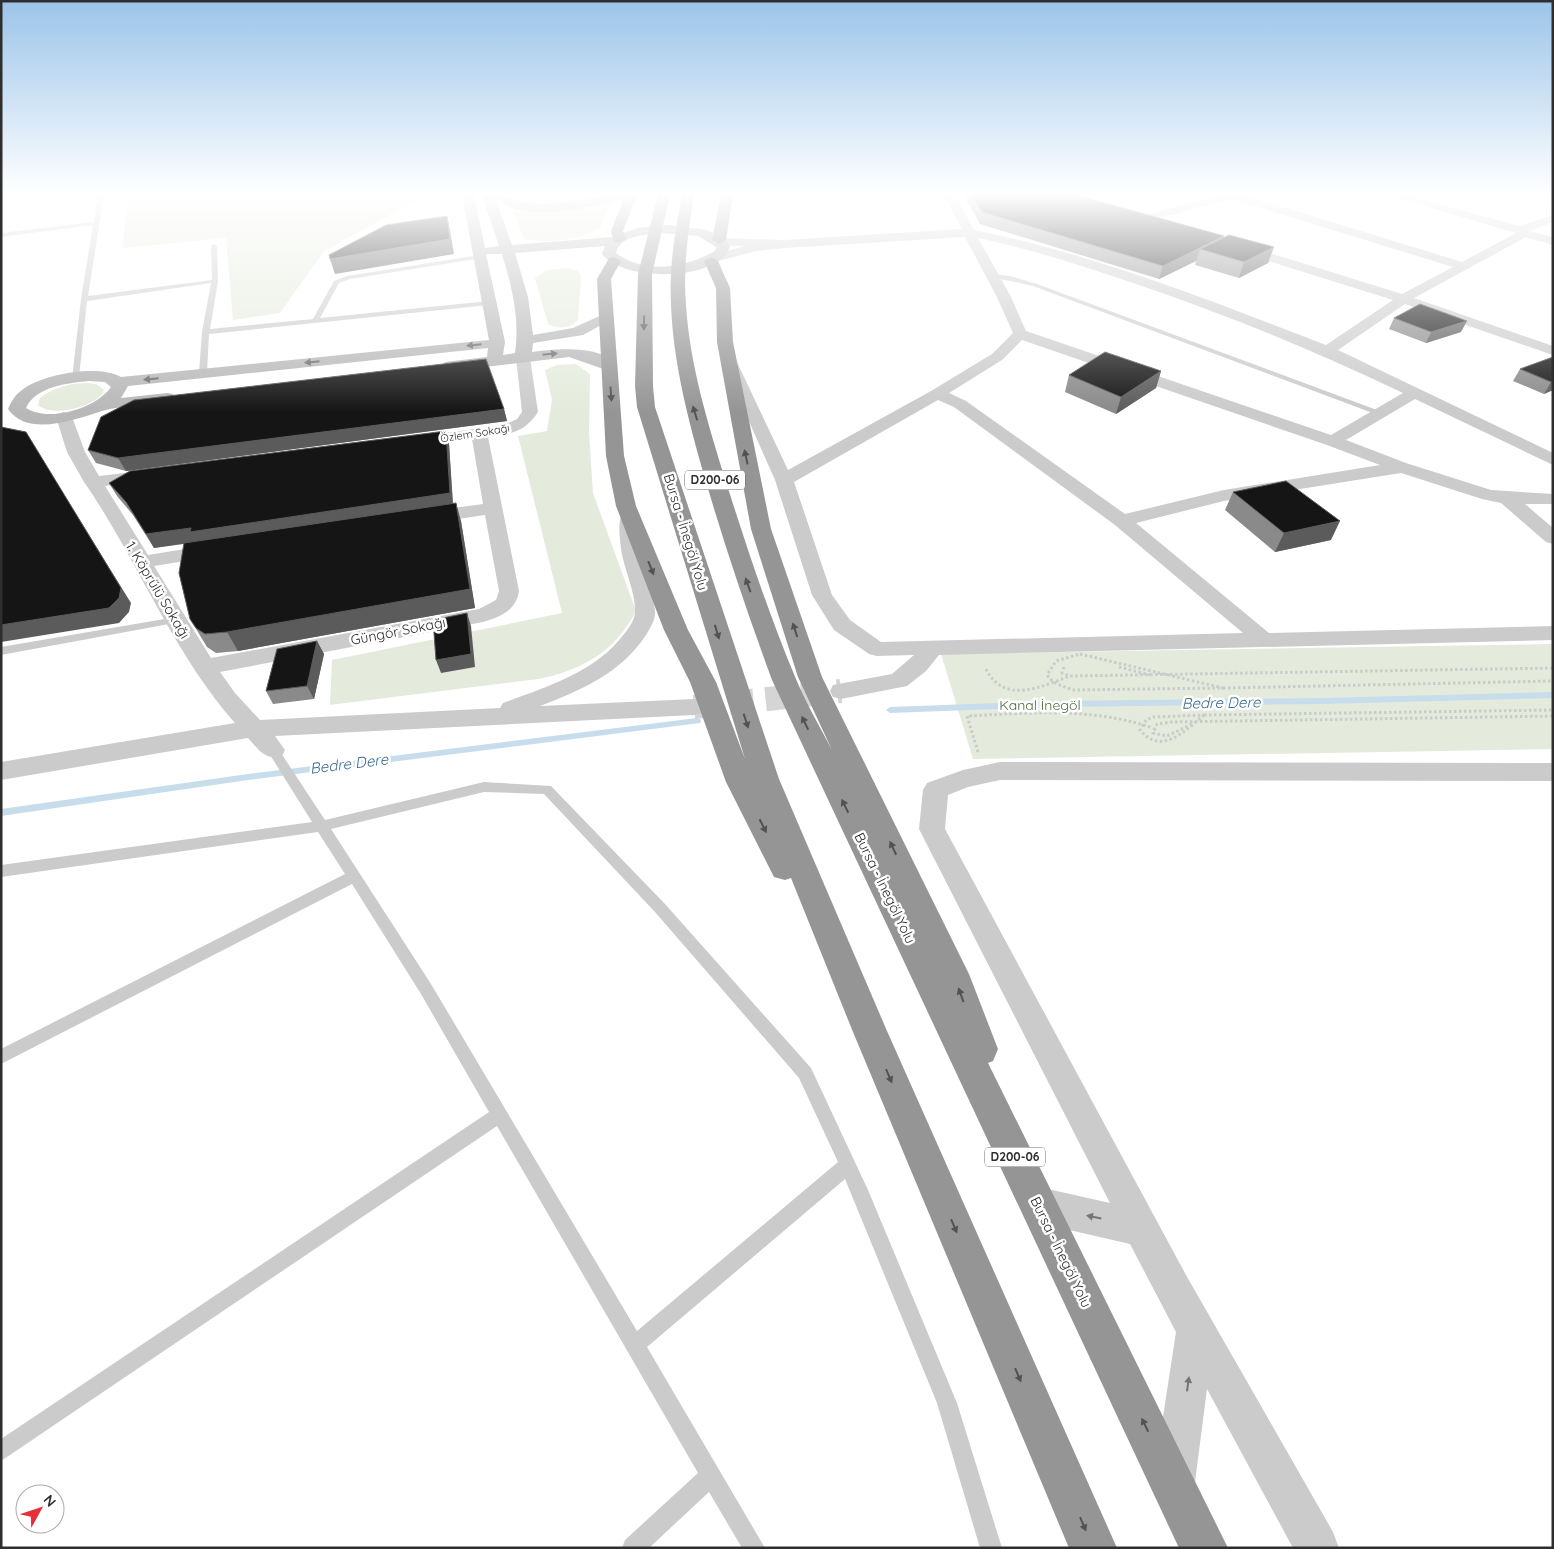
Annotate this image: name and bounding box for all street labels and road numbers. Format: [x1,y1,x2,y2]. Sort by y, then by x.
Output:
street label: Özlem Sokağı [439,421,511,445]
road number: D200-06 [685,470,745,490]
street label: Bursa - İnegöl Yolu [660,471,712,593]
street label: 1. Köprülü Sokağı [122,538,194,642]
street label: Güngör Sokağı [349,613,447,649]
street label: Bursa - İnegöl Yolu [850,830,920,946]
road number: D200-06 [985,1148,1045,1166]
street label: Bursa - İnegöl Yolu [1026,1194,1096,1310]

